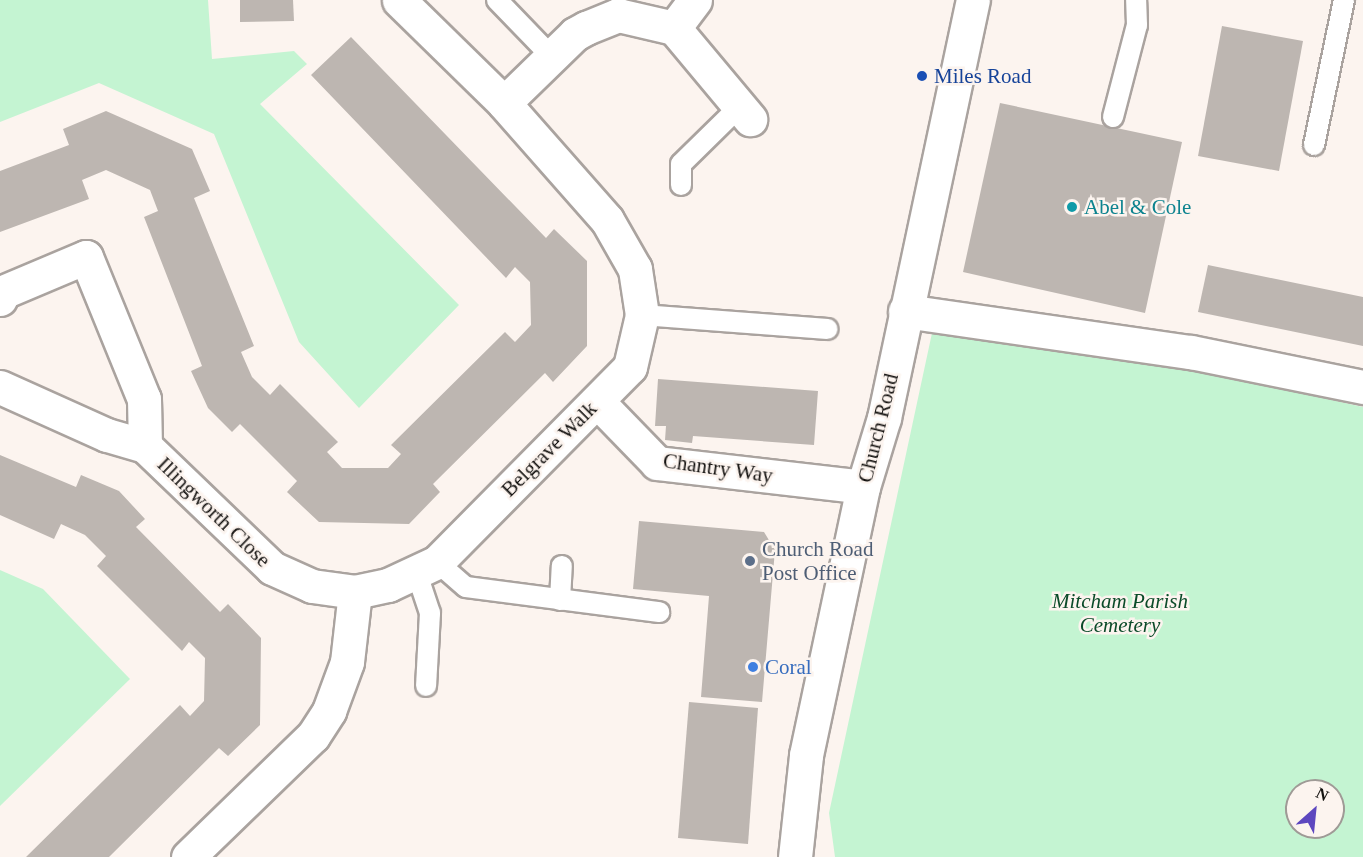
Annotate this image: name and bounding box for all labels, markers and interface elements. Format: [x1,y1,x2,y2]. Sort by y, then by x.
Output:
place label: Miles Road [934,63,1031,89]
marker: Miles Road [915,69,929,83]
place label: Abel & Cole [1084,194,1191,220]
marker: Abel & Cole [1065,200,1079,214]
street label: Church Road [852,371,904,485]
street label: Belgrave Walk [496,396,602,502]
street label: Chantry Way [661,448,775,488]
street label: Illingworth Close [152,452,276,572]
place label: Church Road Post Office [762,536,873,586]
marker: Church Road Post Office [743,554,757,568]
park label: Mitcham Parish Cemetery [1052,588,1188,638]
place label: Coral [765,654,812,680]
marker: Coral [746,660,760,674]
north arrow [1285,779,1345,839]
text: N [1313,784,1332,804]

